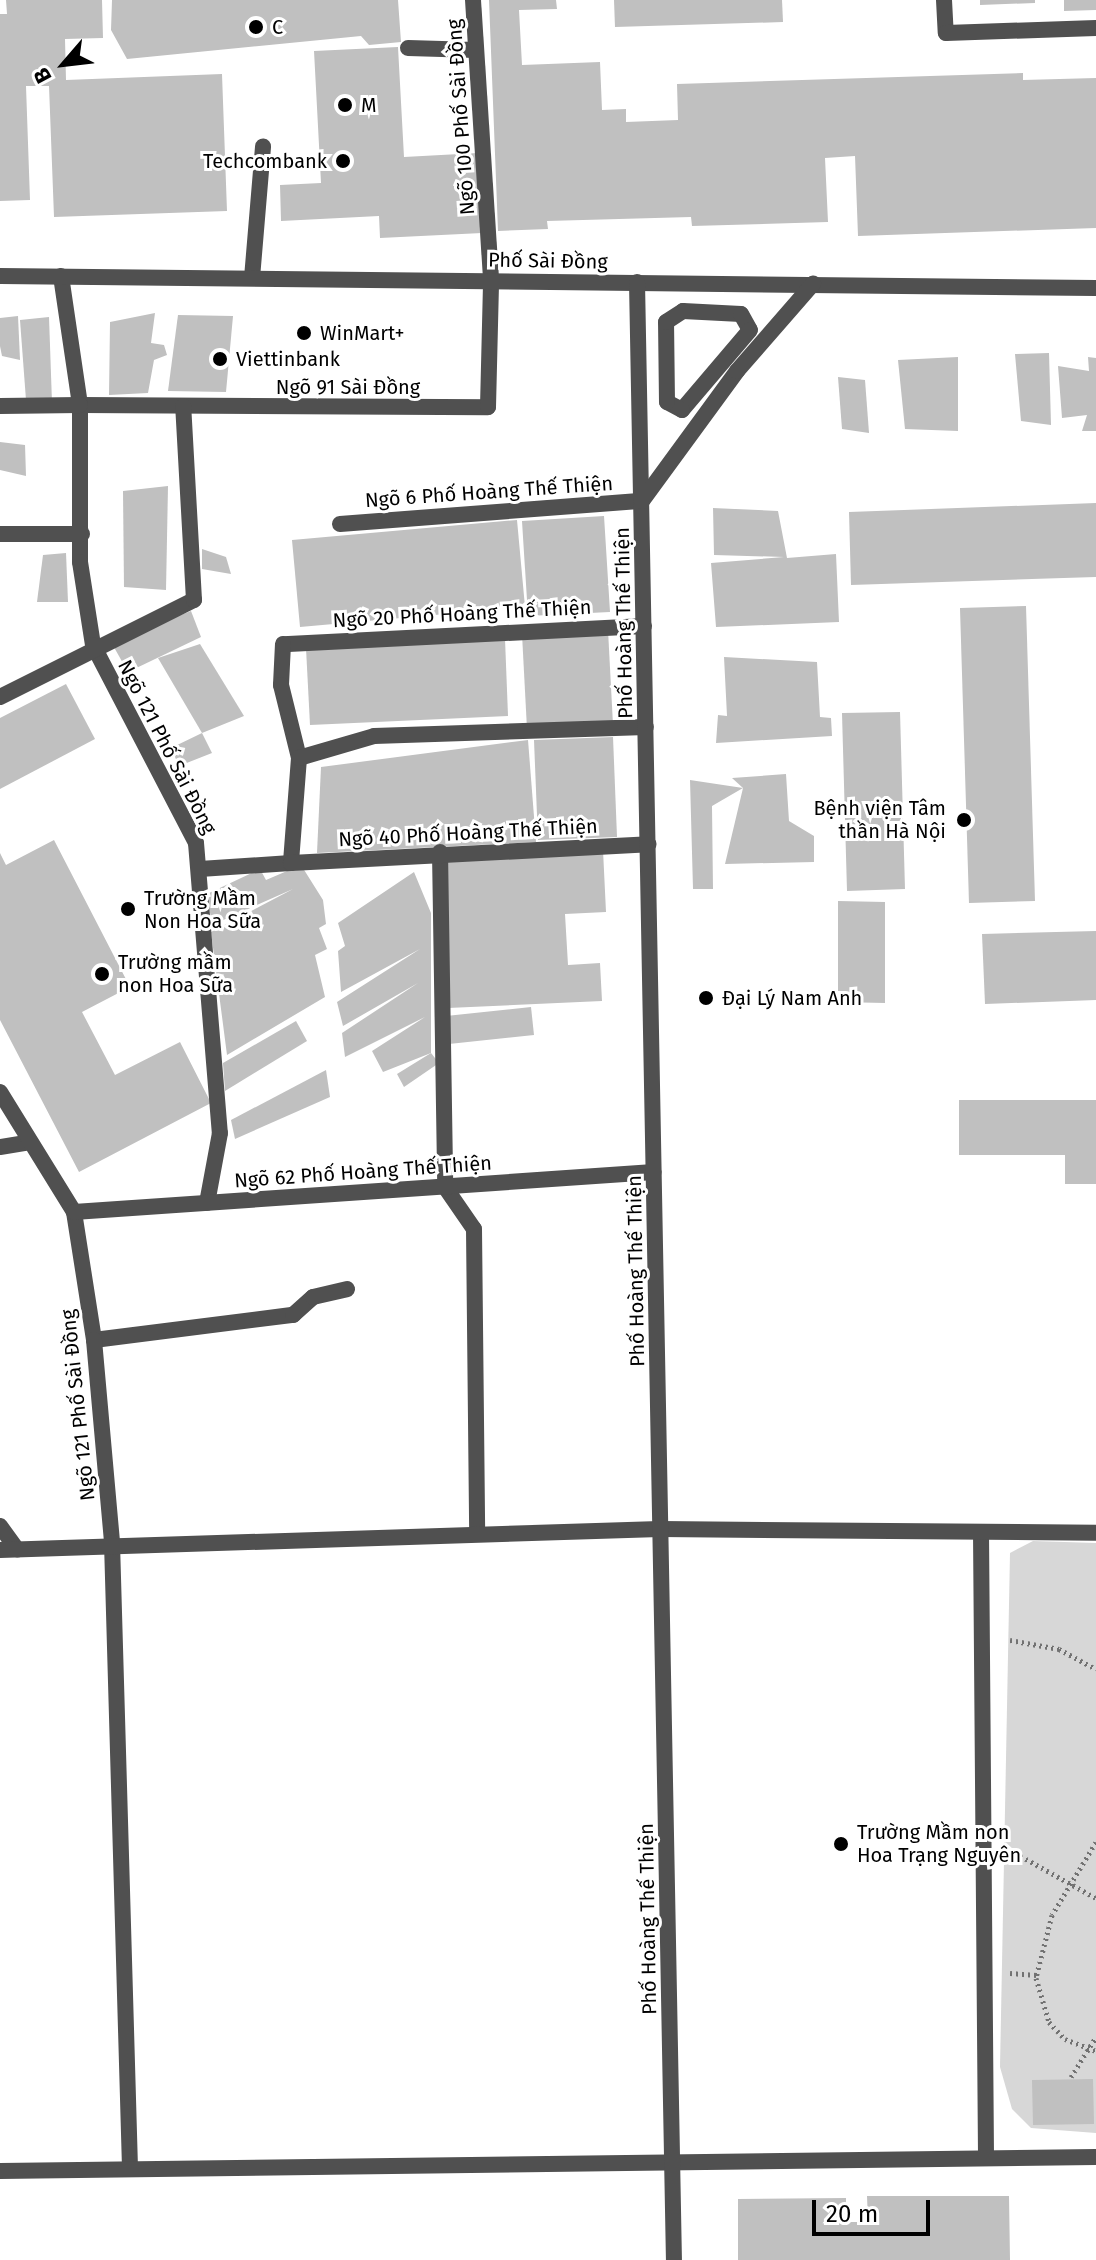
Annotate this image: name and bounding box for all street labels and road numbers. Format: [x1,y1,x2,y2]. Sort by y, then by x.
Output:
street label: Ngõ 100 Phố Sài Đồng [442,18,480,216]
street label: Phố Sài Đồng [488,248,608,274]
street label: Ngõ 91 Sài Đồng [276,375,420,399]
street label: Ngõ 6 Phố Hoàng Thế Thiện [364,471,614,513]
street label: Phố Hoàng Thế Thiện [610,527,638,719]
street label: Ngõ 20 Phố Hoàng Thế Thiện [332,595,592,633]
street label: Ngõ 121 Phố Sài Đồng [113,656,221,838]
street label: Ngõ 40 Phố Hoàng Thế Thiện [338,814,598,852]
street label: Ngõ 62 Phố Hoàng Thế Thiện [233,1151,493,1193]
street label: Phố Hoàng Thế Thiện [622,1175,650,1367]
street label: Ngõ 121 Phố Sài Đồng [56,1308,100,1502]
street label: Phố Hoàng Thế Thiện [634,1823,662,2015]

